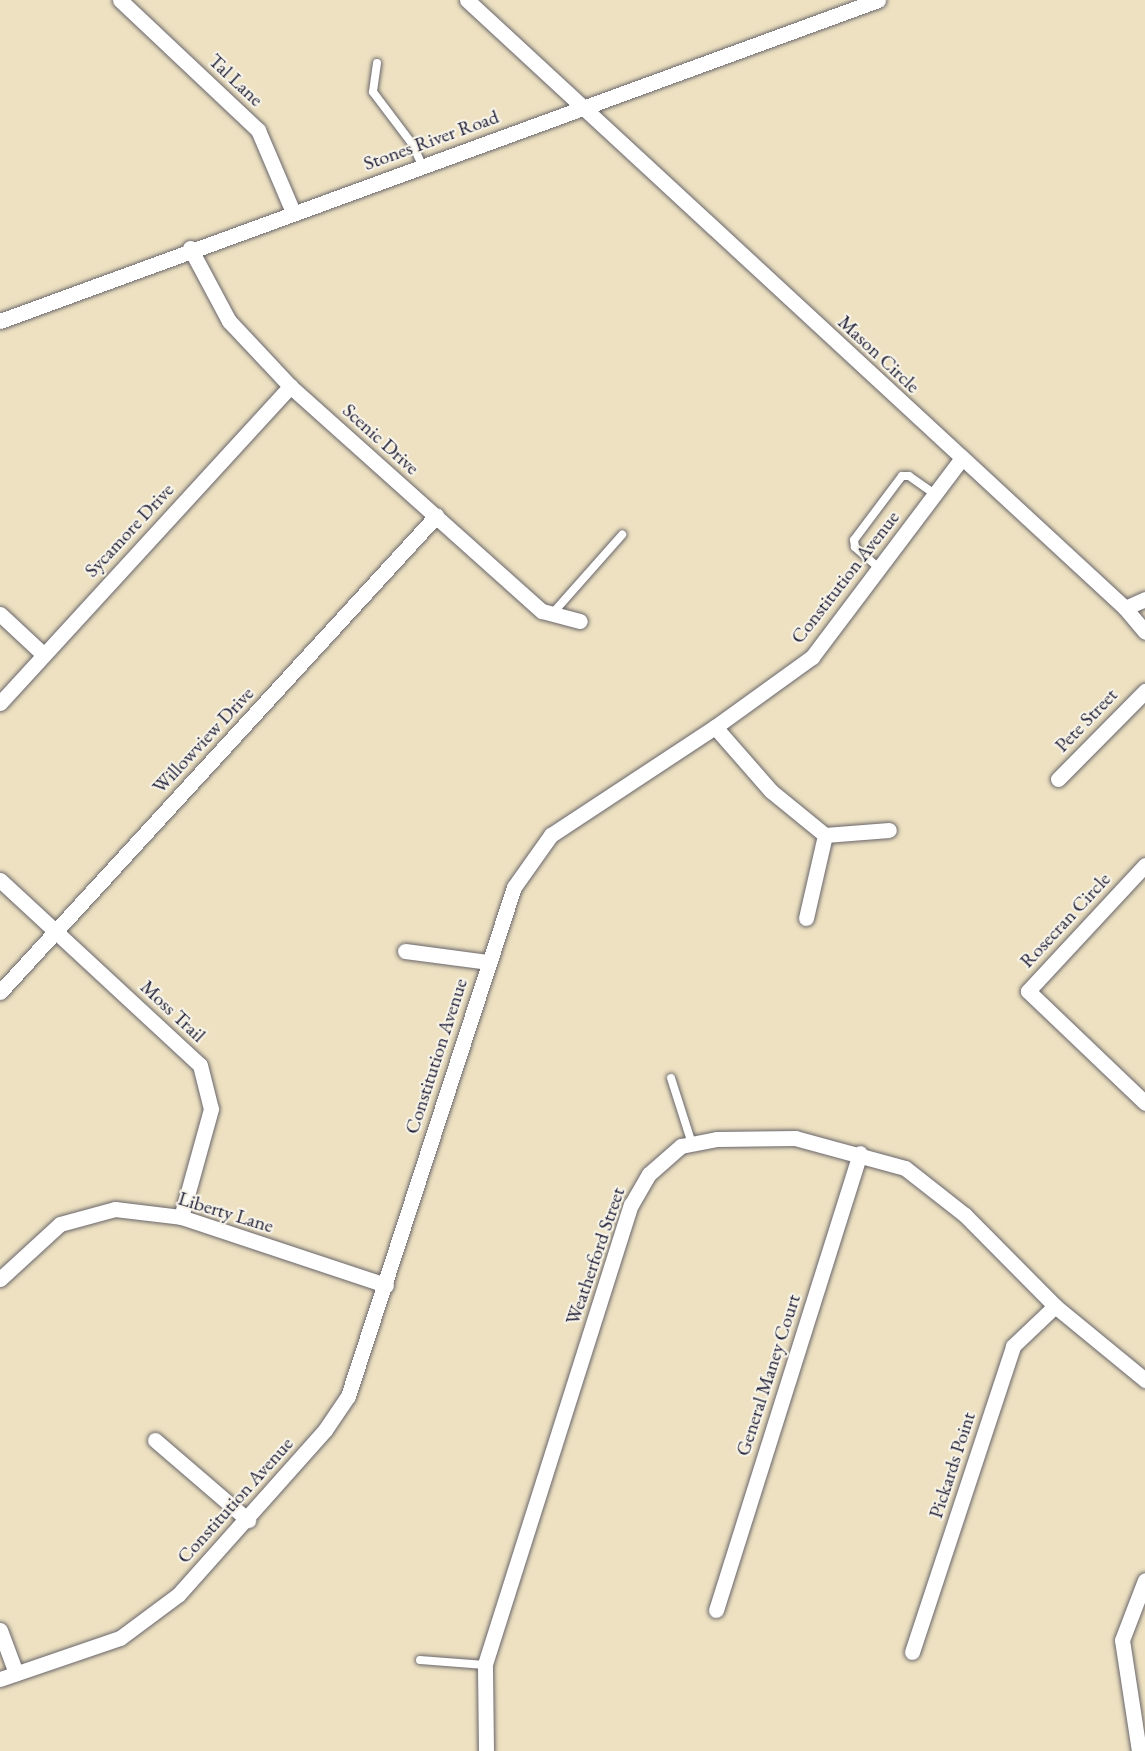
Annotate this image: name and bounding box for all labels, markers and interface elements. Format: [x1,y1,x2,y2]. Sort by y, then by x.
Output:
street label: Tal Lane [204,49,268,111]
street label: Stones River Road [360,104,502,176]
street label: Mason Circle [833,310,925,398]
street label: Scenic Drive [338,398,424,480]
street label: Sycamore Drive [79,478,179,582]
street label: Constitution Avenue [786,506,904,648]
street label: Willowview Drive [147,681,259,799]
street label: Pete Street [1050,683,1122,757]
street label: Rosecran Circle [1015,867,1115,973]
street label: Moss Trail [135,975,211,1047]
street label: Constitution Avenue [400,975,472,1137]
street label: Weatherford Street [560,1184,630,1328]
street label: Liberty Lane [175,1186,277,1238]
street label: General Maney Court [731,1291,805,1459]
street label: Pickards Point [924,1409,980,1521]
street label: Constitution Avenue [172,1432,298,1568]

